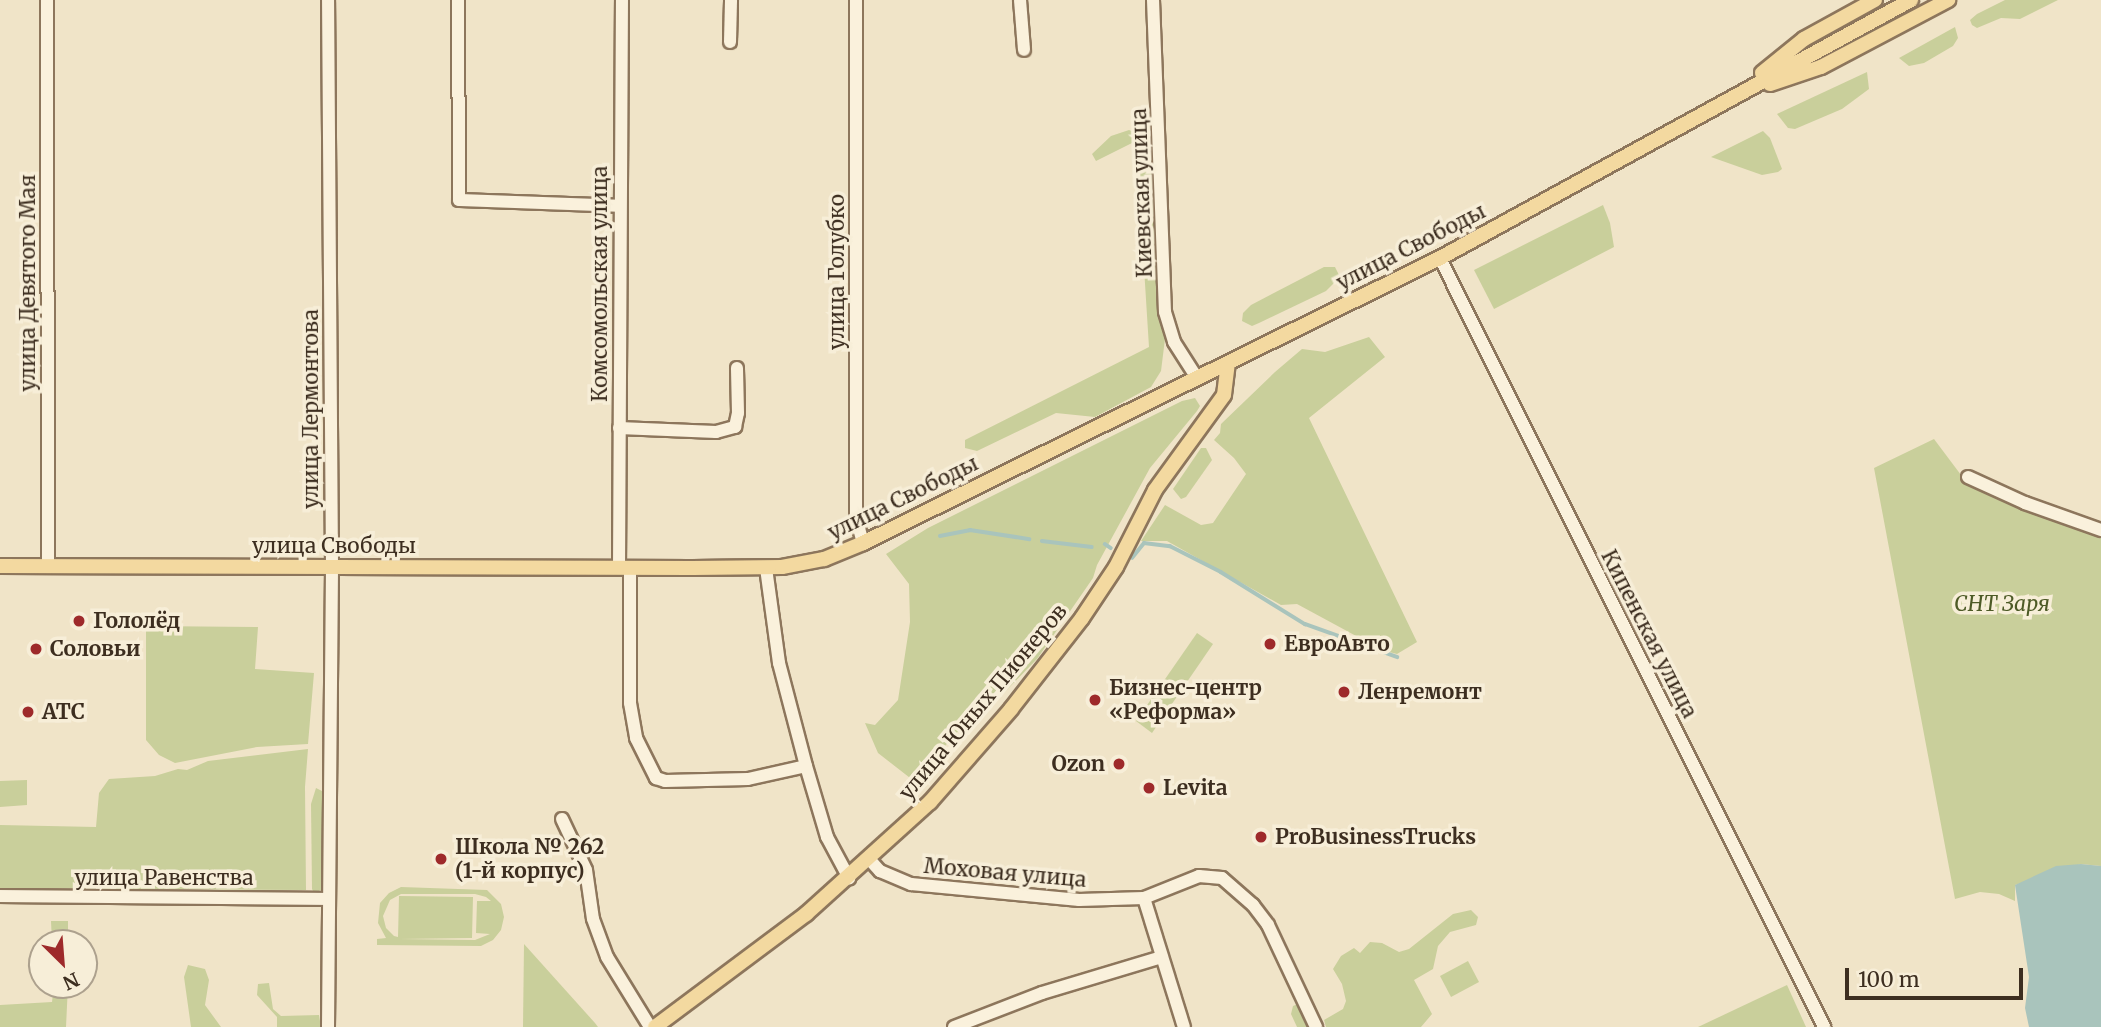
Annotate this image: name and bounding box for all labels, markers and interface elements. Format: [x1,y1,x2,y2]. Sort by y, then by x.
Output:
street label: Киевская улица [1126,108,1158,278]
street label: Комсомольская улица [587,166,613,402]
street label: улица Девятого Мая [15,174,41,392]
street label: улица Голубко [824,194,850,350]
street label: улица Свободы [1332,199,1490,295]
street label: улица Лермонтова [298,309,324,509]
street label: улица Свободы [824,451,982,545]
street label: улица Свободы [252,533,416,559]
street label: Кипенская улица [1596,546,1702,722]
park label: СНТ Заря [1954,591,2050,617]
street label: улица Юных Пионеров [894,599,1072,805]
place label: Гололёд [93,608,181,634]
marker: Гололёд [71,613,87,629]
place label: ЕвроАвто [1284,631,1390,657]
place label: Соловьи [50,636,140,662]
marker: ЕвроАвто [1262,636,1278,652]
marker: Соловьи [28,641,44,657]
place label: Бизнес-центр «Реформа» [1109,675,1262,725]
place label: Ленремонт [1358,679,1482,705]
marker: Ленремонт [1336,684,1352,700]
marker: Бизнес-центр «Реформа» [1087,692,1103,708]
place label: АТС [42,699,85,725]
marker: АТС [20,704,36,720]
place label: Ozon [1051,751,1105,777]
marker: Ozon [1111,756,1127,772]
place label: Levita [1163,775,1228,801]
marker: Levita [1141,780,1157,796]
place label: ProBusinessTrucks [1275,824,1476,850]
marker: ProBusinessTrucks [1253,829,1269,845]
place label: Школа № 262 (1-й корпус) [455,834,604,884]
marker: Школа № 262 (1-й корпус) [433,851,449,867]
street label: Моховая улица [923,853,1087,893]
street label: улица Равенства [74,865,254,891]
north arrow [28,929,98,999]
scale bar [1849,954,2028,998]
text: 100 m [1858,966,1920,993]
text: N [59,967,83,995]

